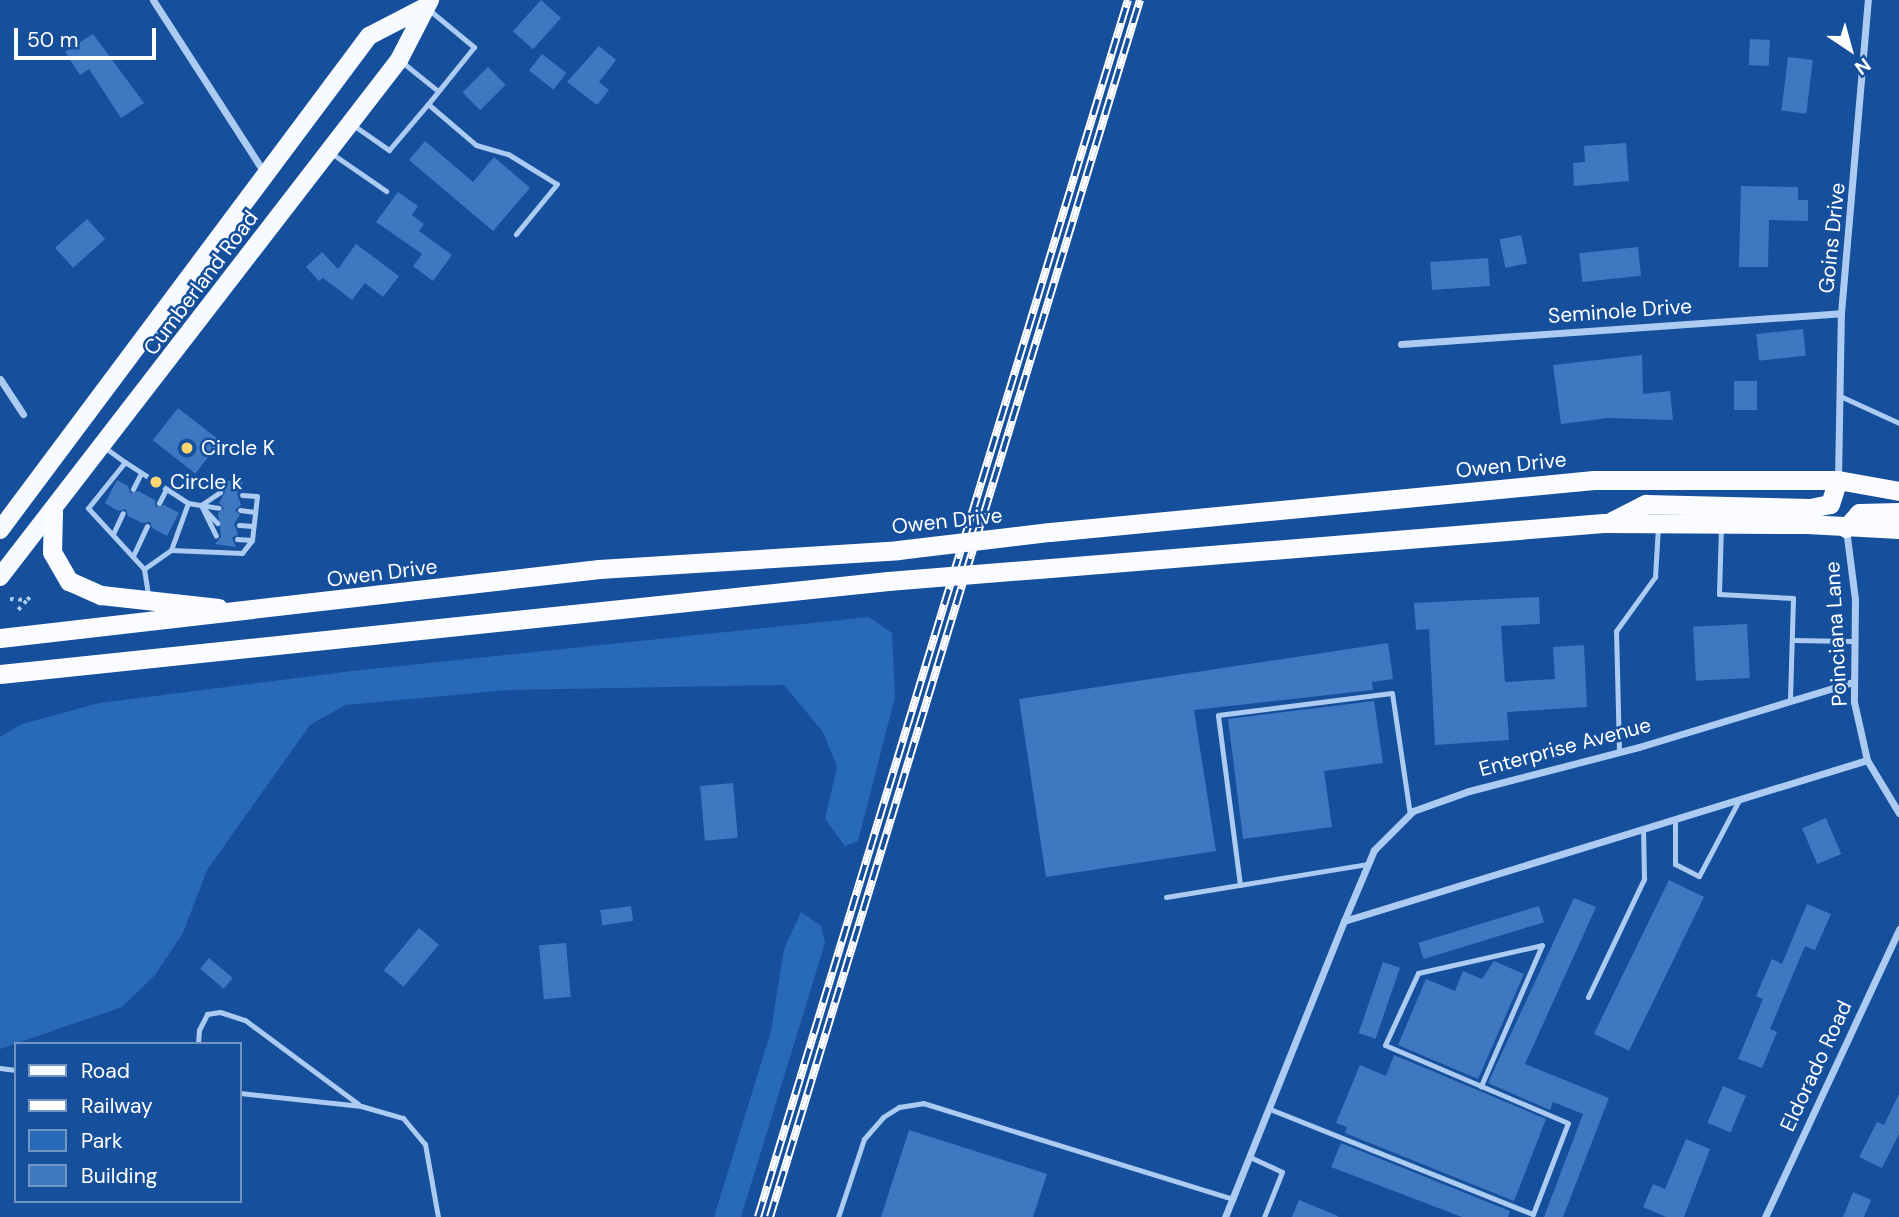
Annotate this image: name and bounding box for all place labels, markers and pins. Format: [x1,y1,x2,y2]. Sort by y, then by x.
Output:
place label: Circle K [201,435,275,461]
marker: Circle K [179,440,195,456]
place label: Circle k [170,469,242,495]
marker: Circle k [148,474,164,490]

